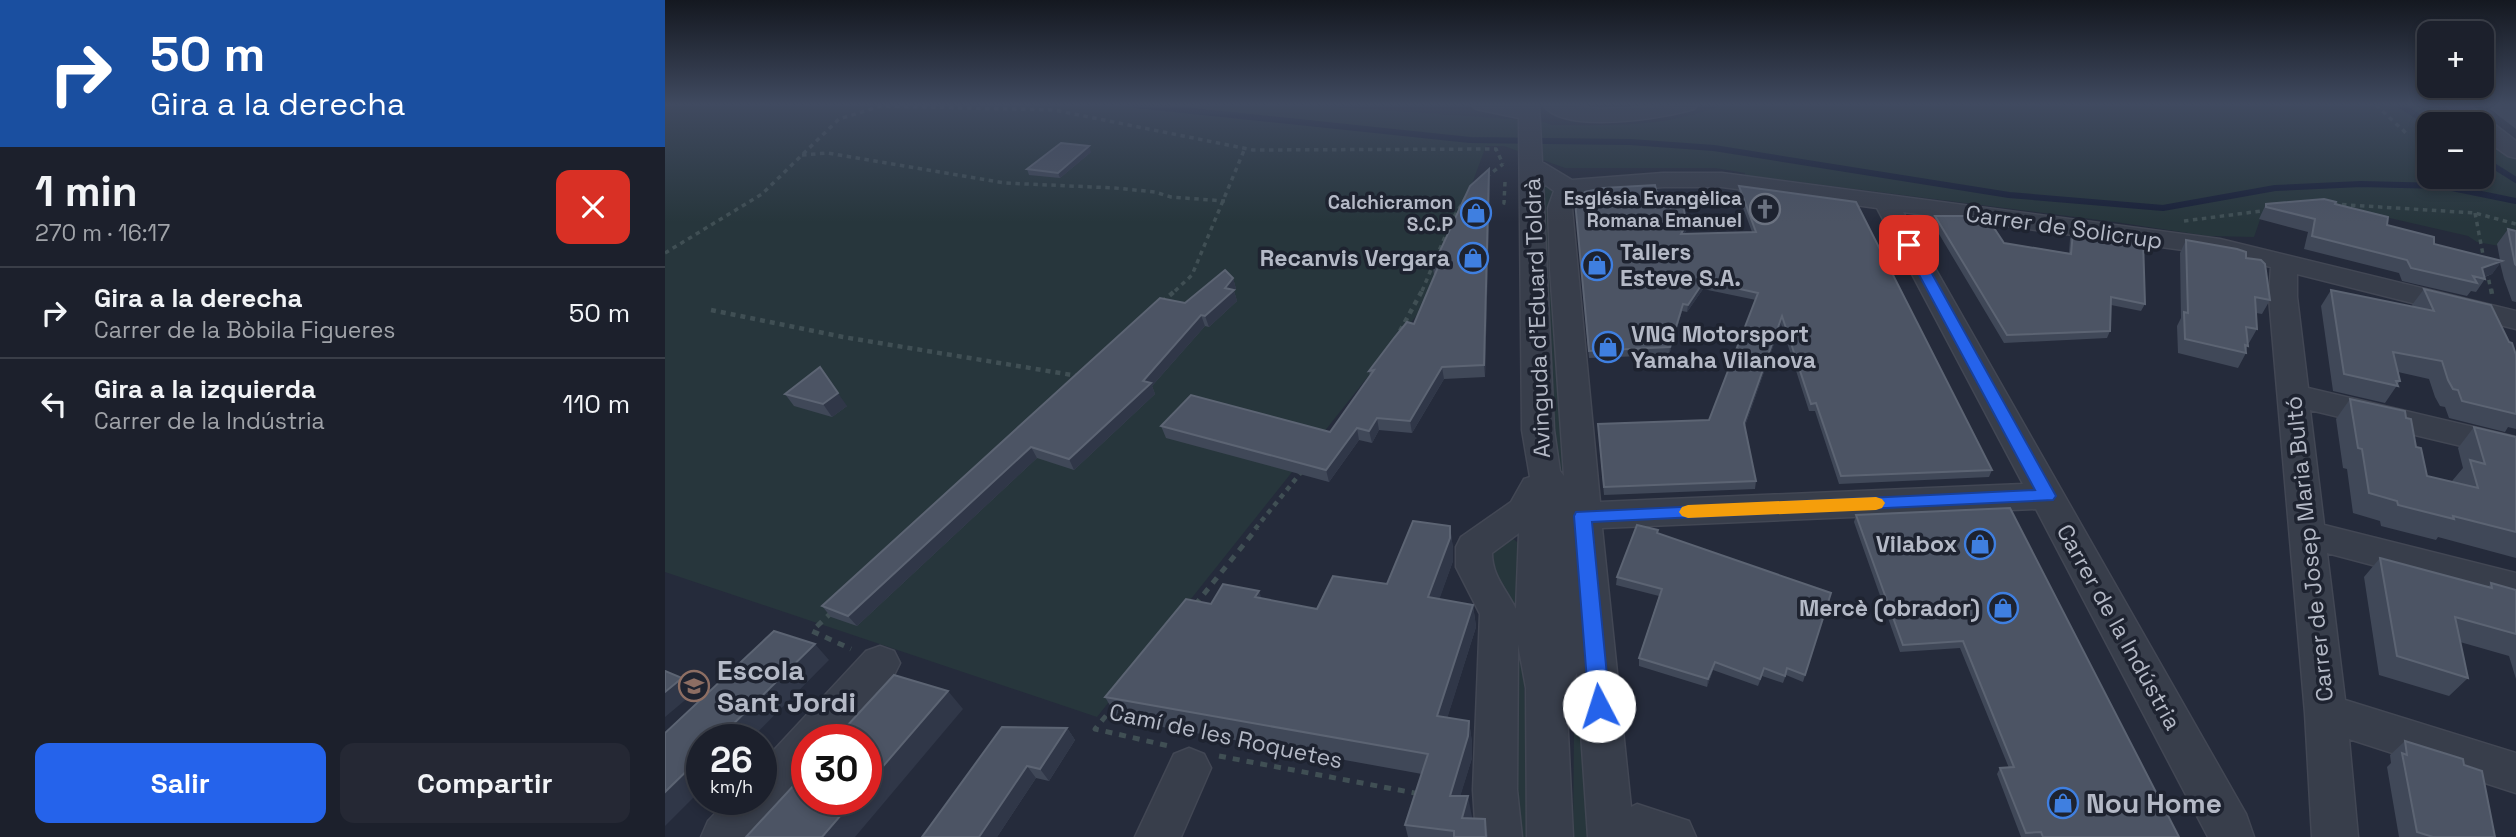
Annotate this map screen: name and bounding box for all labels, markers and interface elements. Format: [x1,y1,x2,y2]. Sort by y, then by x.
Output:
map controls [2417,21,2494,189]
button: + [2417,21,2494,98]
text: 50 m [150,23,265,85]
icon: right [35,28,126,119]
text: Gira a la derecha [150,84,405,124]
button: − [2417,112,2494,189]
text: 1 min [35,165,138,218]
button: close [556,170,630,244]
street label: Avinguda d'Eduard Toldrà [1517,177,1557,459]
place label: Església Evangèlica Romana Emanuel [1564,186,1742,233]
place label: Calchicramon S.C.P [1328,190,1453,237]
church icon: Església Evangèlica Romana Emanuel [1748,192,1782,226]
shop icon: Calchicramon S.C.P [1459,196,1493,230]
street label: Carrer de Solicrup [1964,198,2164,256]
pin [1879,215,1939,275]
text: 270 m · 16:17 [35,218,170,248]
icon: arrive [1890,226,1928,264]
place label: Tallers Esteve S.A. [1620,237,1741,293]
shop icon: Recanvis Vergara [1456,241,1490,275]
place label: Recanvis Vergara [1260,243,1450,273]
shop icon: Tallers Esteve S.A. [1580,248,1614,282]
text: Gira a la derecha [94,281,303,315]
icon: right [35,294,73,332]
text: 50 m [569,296,630,330]
text: Carrer de la Bòbila Figueres [94,315,395,345]
place label: VNG Motorsport Yamaha Vilanova [1631,319,1816,375]
shop icon: VNG Motorsport Yamaha Vilanova [1591,330,1625,364]
text: Gira a la izquierda [94,372,316,406]
icon: left [35,385,73,423]
text: 110 m [563,387,630,421]
street label: Carrer de Josep Maria Bultó [2278,395,2340,703]
text: Carrer de la Indústria [94,406,325,436]
street label: Carrer de la Indústria [2050,519,2188,735]
shop icon: Vilabox [1963,527,1997,561]
place label: Vilabox [1876,529,1957,559]
shop icon: Mercè (obrador) [1986,591,2020,625]
place label: Mercè (obrador) [1799,593,1980,623]
place label: Escola Sant Jordi [717,652,856,720]
school or university icon: Escola Sant Jordi [677,669,711,703]
position arrow [1562,669,1636,743]
street label: Camí de les Roquetes [1107,697,1345,775]
speed limit sign: 30 [791,724,882,815]
text: 26 [710,738,753,782]
button: Salir [35,743,326,823]
button: Compartir [340,743,630,823]
text: km/h [710,775,753,798]
place label: Nou Home [2086,785,2222,821]
shop icon: Nou Home [2046,786,2080,820]

